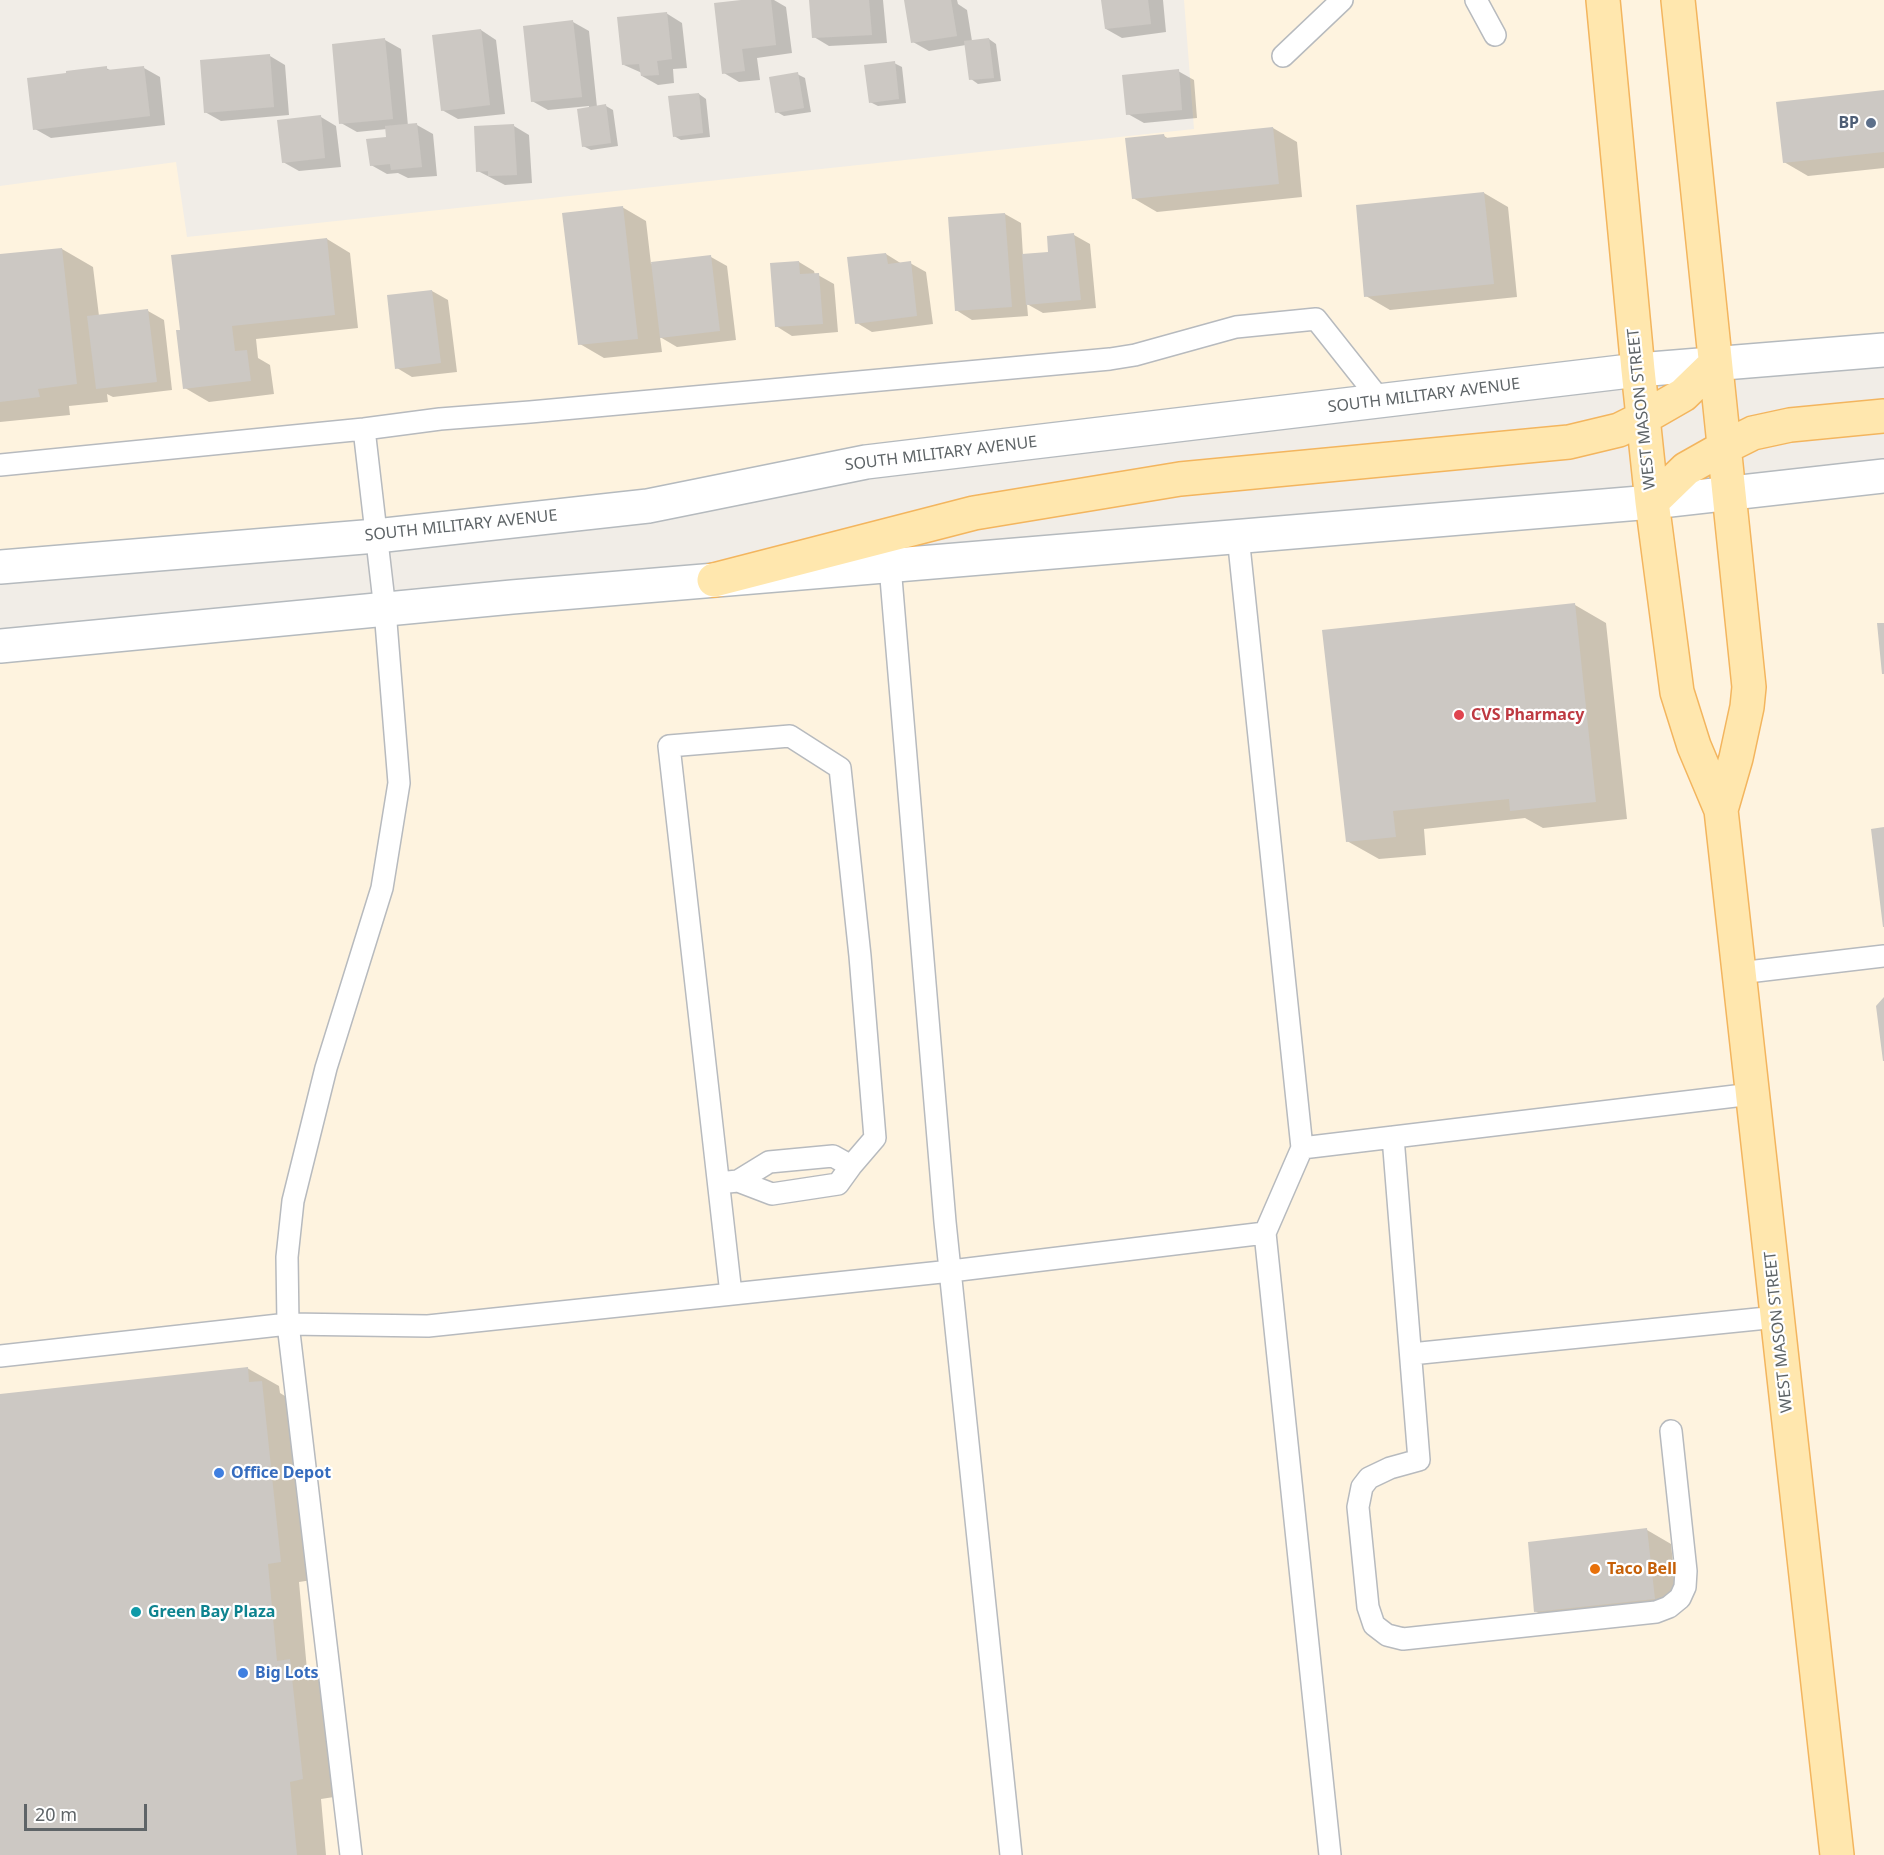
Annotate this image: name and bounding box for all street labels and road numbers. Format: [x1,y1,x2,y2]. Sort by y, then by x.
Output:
street label: WEST MASON STREET [1624,327,1660,491]
street label: SOUTH MILITARY AVENUE [1327,375,1521,417]
street label: SOUTH MILITARY AVENUE [844,433,1038,475]
street label: SOUTH MILITARY AVENUE [364,506,558,546]
street label: WEST MASON STREET [1761,1250,1797,1414]

